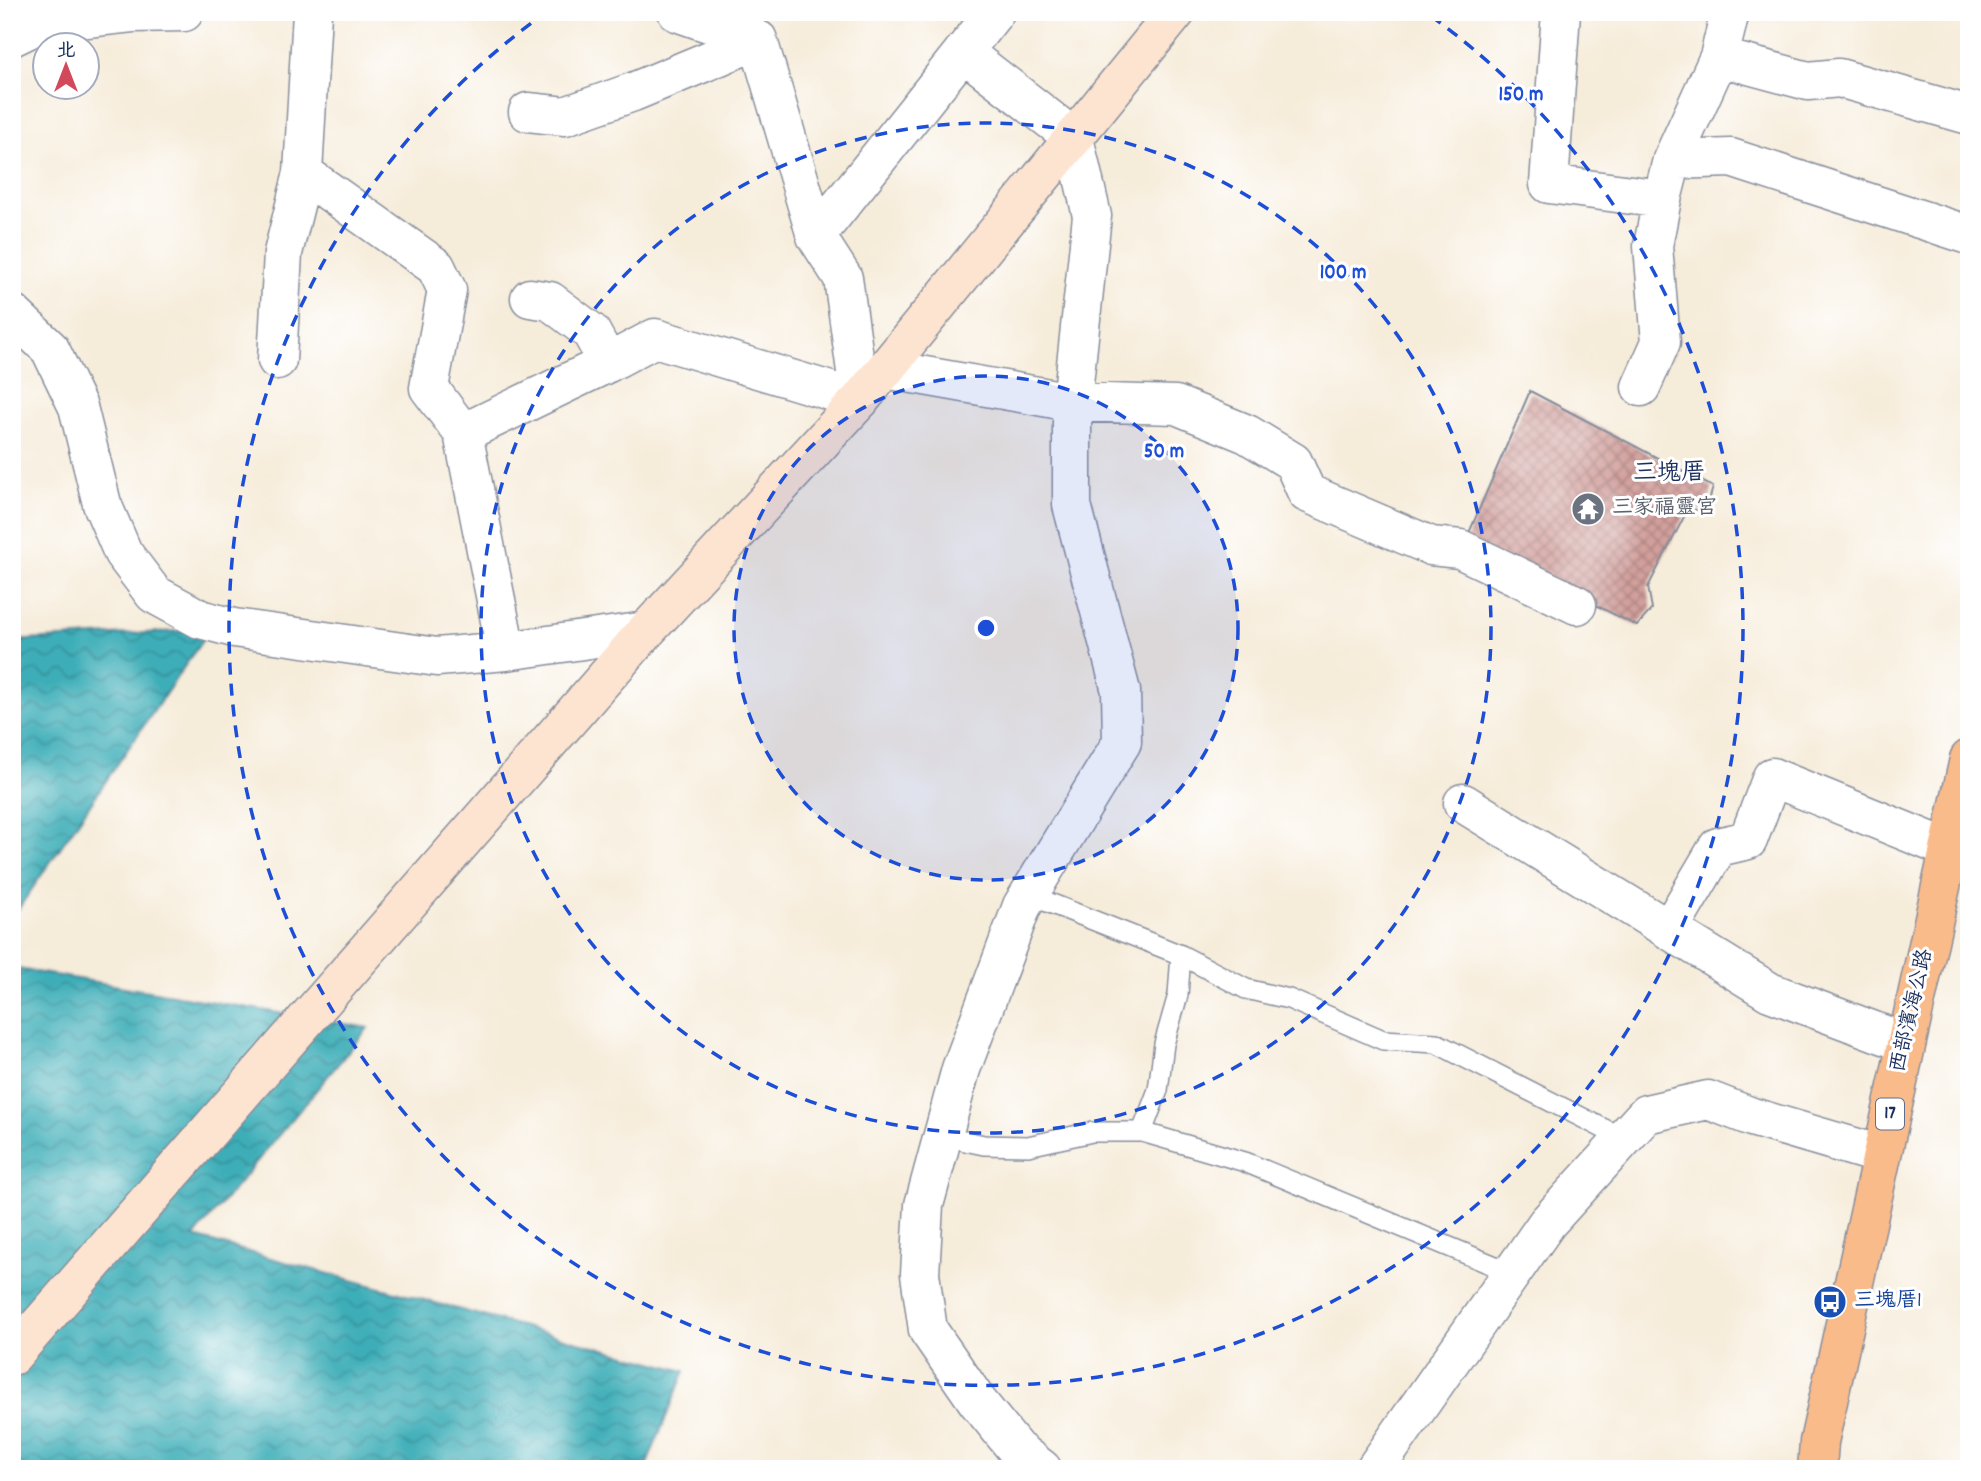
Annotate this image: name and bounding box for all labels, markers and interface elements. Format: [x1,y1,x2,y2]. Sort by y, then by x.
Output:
north arrow [32,32,102,102]
text: 北 [56,39,76,66]
text: 150 m [1498,81,1544,111]
text: 100 m [1320,259,1366,289]
text: 50 m [1144,438,1184,468]
district label: 三塊厝 [1633,457,1705,491]
temple icon: 三家福靈宮 [1569,490,1607,528]
place label: 三家福靈宮 [1612,494,1717,524]
centre of rings [974,616,998,640]
street label: 西部濱海公路 [1884,946,1942,1076]
road number: 17 [1876,1098,1904,1130]
bus stop icon: 三塊厝1 [1811,1283,1849,1321]
place label: 三塊厝1 [1854,1287,1922,1317]

